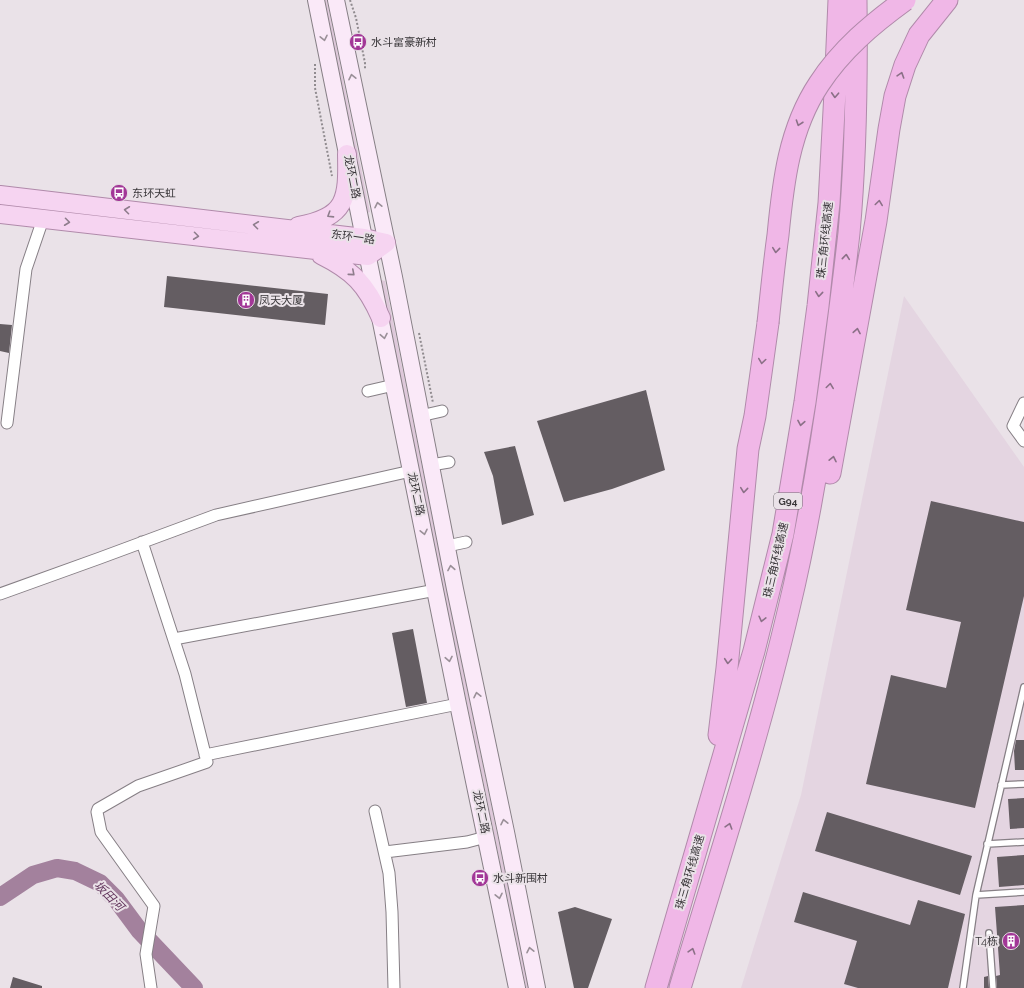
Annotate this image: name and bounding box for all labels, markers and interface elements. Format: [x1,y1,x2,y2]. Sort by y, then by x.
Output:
bus stop icon: 水斗富豪新村 [348,32,368,52]
one-way arrow [319,35,327,41]
place label: 水斗富豪新村 [371,36,437,49]
one-way arrow [897,72,905,79]
one-way arrow [348,74,356,80]
one-way arrow [831,92,840,98]
one-way arrow [796,119,804,126]
street label: 龙环二路 [341,154,363,200]
bus stop icon: 东环天虹 [109,183,129,203]
place label: 东环天虹 [132,187,176,200]
one-way arrow [874,200,883,206]
one-way arrow [374,201,382,208]
street label: 珠三角环线高速 [815,201,835,279]
one-way arrow [124,205,130,214]
one-way arrow [327,210,334,218]
one-way arrow [63,217,70,226]
one-way arrow [253,221,259,230]
street label: 东环一路 [330,228,376,246]
one-way arrow [193,232,199,241]
one-way arrow [772,247,781,253]
one-way arrow [841,254,850,260]
one-way arrow [347,269,354,276]
building icon: 凤天大厦 [236,290,256,310]
one-way arrow [815,291,824,297]
place label: 凤天大厦 [259,294,303,307]
one-way arrow [852,328,861,334]
one-way arrow [380,333,388,339]
one-way arrow [758,358,767,365]
one-way arrow [825,383,834,389]
one-way arrow [798,420,806,426]
one-way arrow [828,456,837,462]
street label: 龙环二路 [405,471,427,517]
one-way arrow [739,487,748,493]
road number: G94 [774,493,802,509]
street label: 珠三角环线高速 [761,521,791,599]
one-way arrow [419,529,427,535]
one-way arrow [447,565,456,571]
one-way arrow [758,615,767,622]
one-way arrow [445,656,453,663]
one-way arrow [723,658,732,664]
one-way arrow [473,692,481,698]
street label: 龙环二路 [470,789,492,835]
one-way arrow [500,819,508,825]
one-way arrow [724,823,733,830]
street label: 珠三角环线高速 [673,833,707,911]
bus stop icon: 水斗新围村 [470,868,490,888]
place label: 水斗新围村 [493,872,548,885]
water label: 坂田河 [91,878,128,915]
one-way arrow [494,893,502,899]
building icon: T4栋 [1001,931,1021,951]
place label: T4栋 [975,935,998,948]
one-way arrow [526,947,534,953]
one-way arrow [687,947,696,954]

